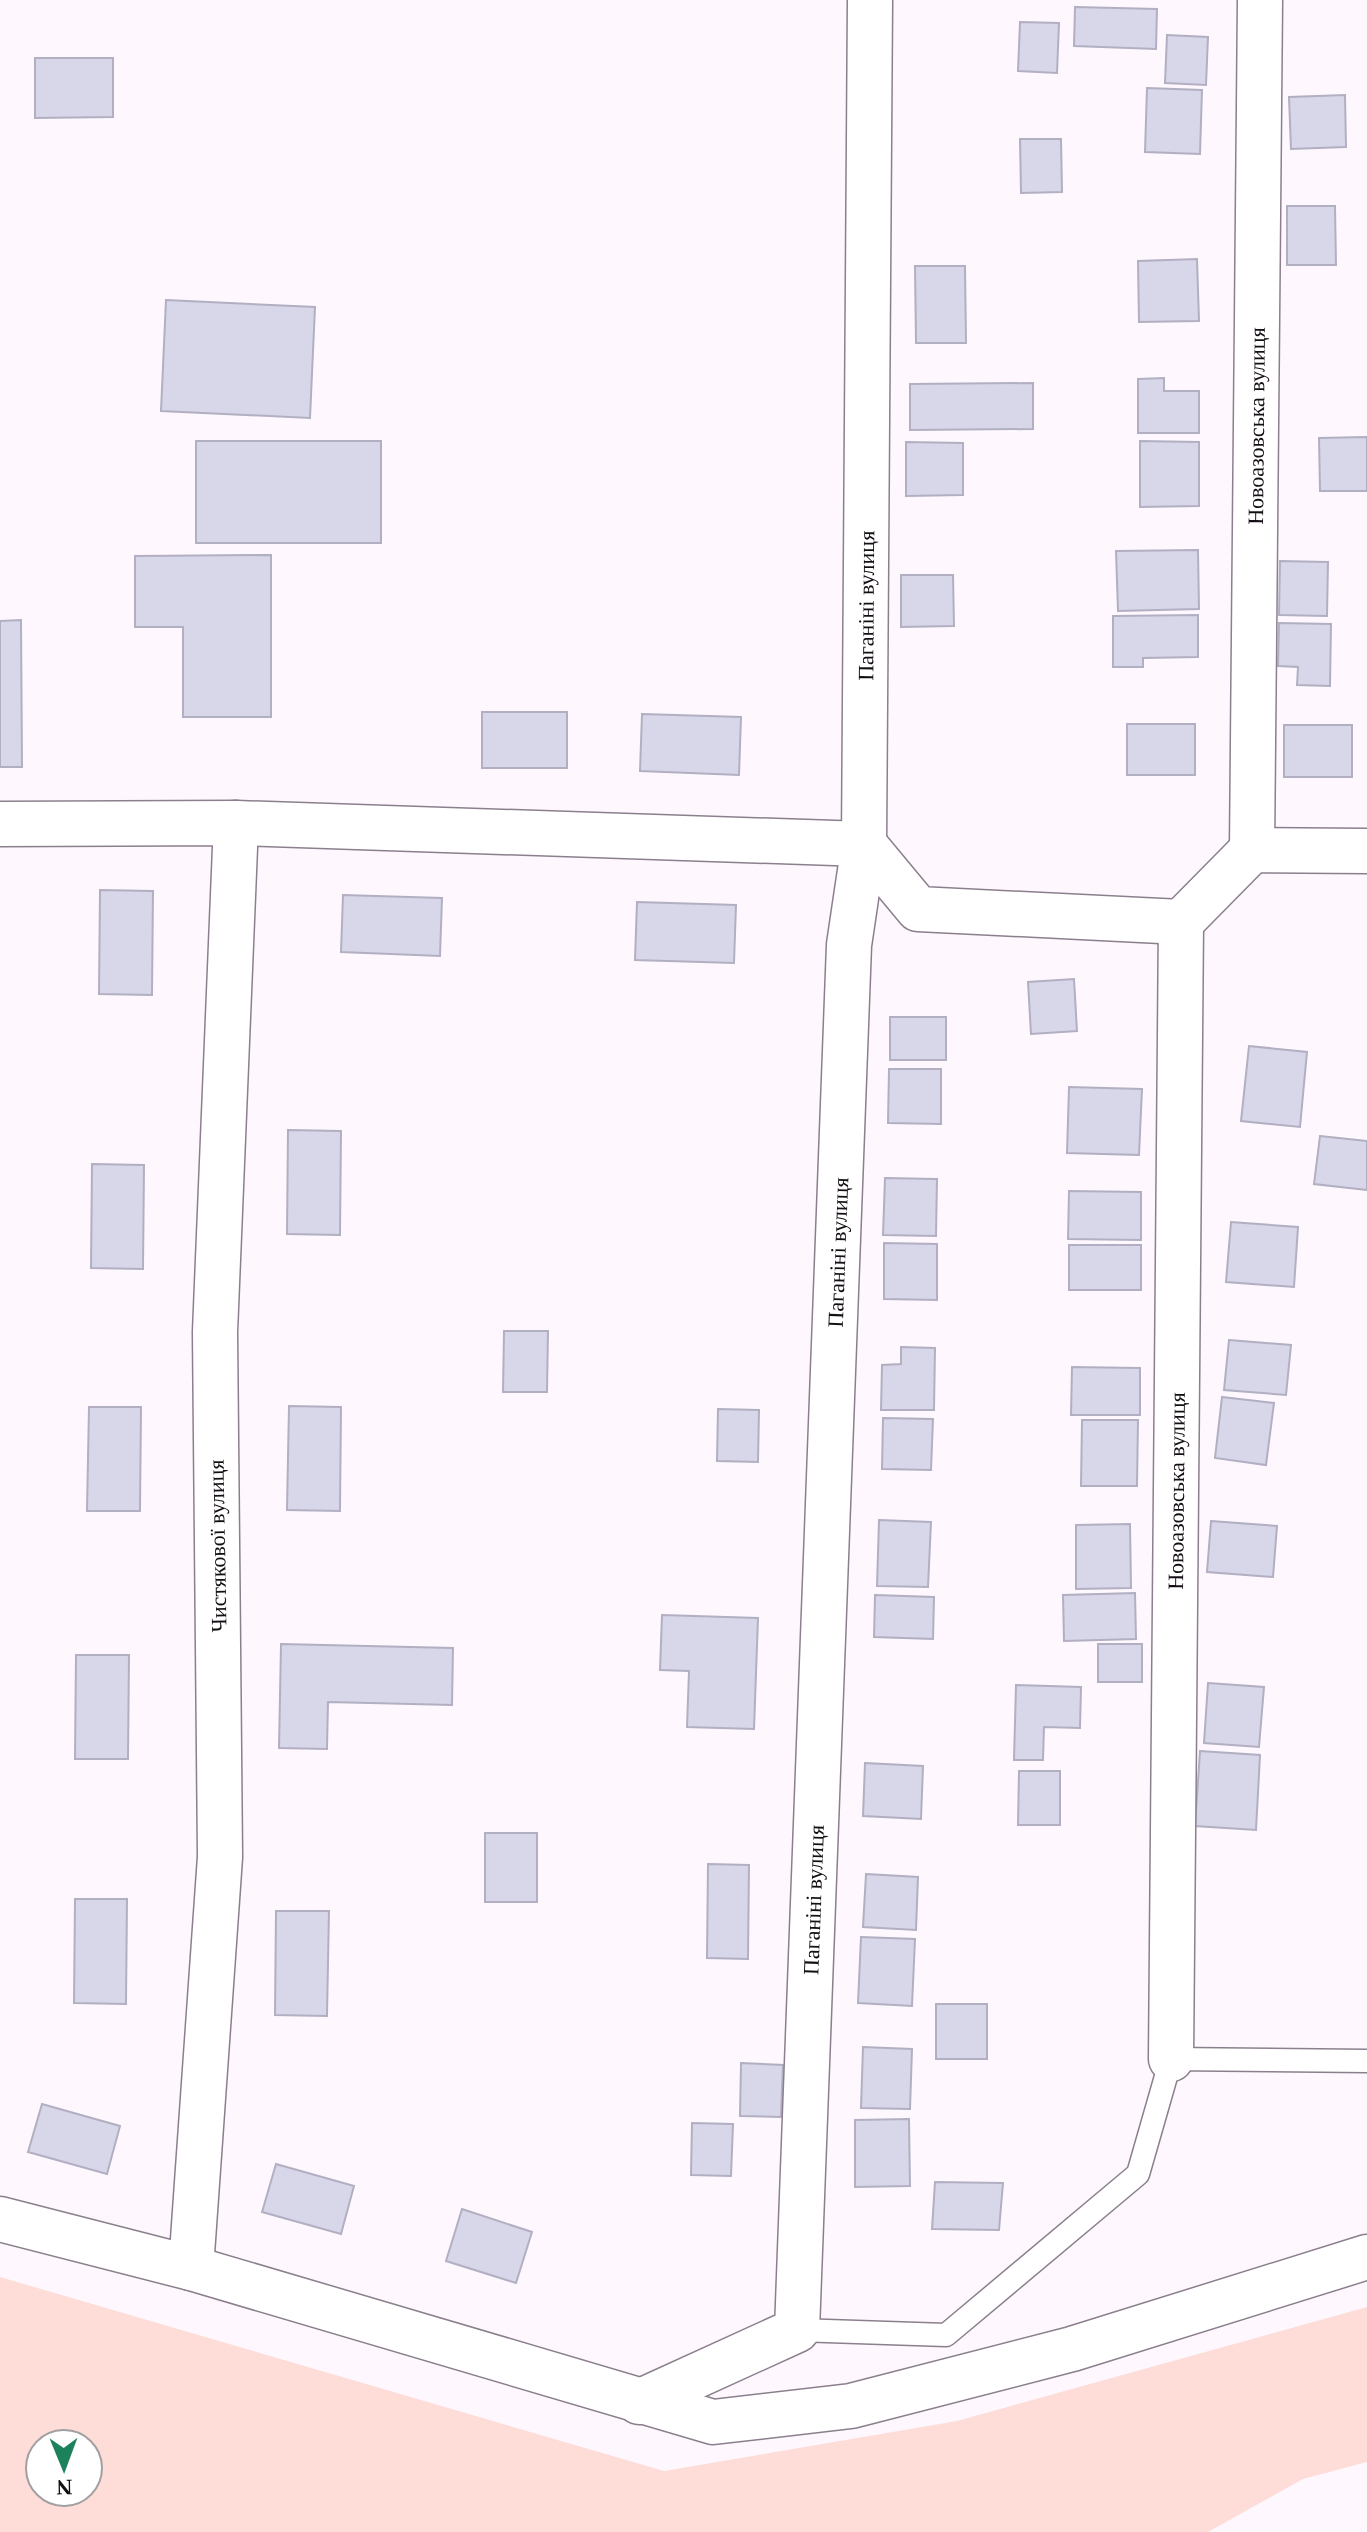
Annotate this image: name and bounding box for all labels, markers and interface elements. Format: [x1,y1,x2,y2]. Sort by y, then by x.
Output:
street label: Новоазовська вулиця [1243,327,1270,525]
street label: Паганіні вулиця [853,531,879,681]
street label: Паганіні вулиця [823,1177,853,1328]
street label: Новоазовська вулиця [1163,1392,1190,1590]
street label: Чистякової вулиця [203,1459,232,1633]
street label: Паганіні вулиця [798,1824,829,1975]
north arrow [24,2428,104,2508]
text: N [56,2475,73,2500]

